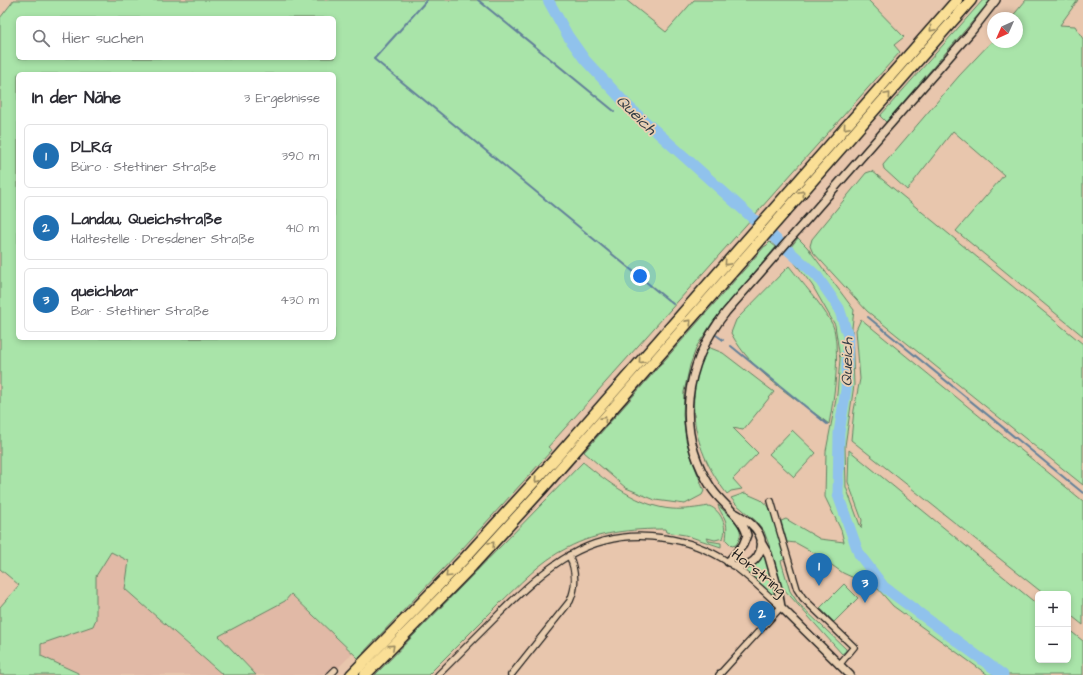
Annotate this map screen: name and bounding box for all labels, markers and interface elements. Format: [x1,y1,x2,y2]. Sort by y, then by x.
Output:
north arrow [987,12,1023,48]
search box [16,16,336,60]
one-way arrow [929,25,936,32]
icon: search [30,27,52,49]
text: Hier suchen [62,28,143,49]
text: In der Nähe [32,86,121,110]
text: 3 Ergebnisse [244,89,320,107]
water label: Queich [611,90,662,140]
one-way arrow [883,92,891,100]
one-way arrow [844,123,851,130]
text: DLRG [71,137,112,158]
text: 1 [45,147,47,165]
text: 390 m [281,147,319,165]
text: Büro · Stettiner Straße [71,158,216,176]
one-way arrow [798,190,805,198]
text: Landau, Queichstraße [71,209,222,230]
text: 2 [42,219,50,237]
text: 410 m [285,219,319,237]
text: Haltestelle · Dresdener Straße [71,230,254,248]
one-way arrow [724,258,731,266]
your location [630,266,650,286]
text: queichbar [71,281,138,302]
text: 3 [43,291,49,309]
text: 430 m [280,291,319,309]
text: Bar · Stettiner Straße [71,302,209,320]
one-way arrow [685,319,692,326]
water label: Queich [836,336,858,387]
one-way arrow [639,356,646,364]
one-way arrow [599,417,606,424]
one-way arrow [534,475,541,482]
one-way arrow [487,541,495,549]
street label: Horstring [726,544,791,602]
pin: 1 [806,553,832,586]
one-way arrow [446,570,453,578]
pin: 3 [852,570,878,603]
map controls [1035,591,1071,663]
button: + [1035,591,1071,627]
pin: 2 [749,601,775,634]
button: − [1035,627,1071,663]
one-way arrow [387,644,395,652]

